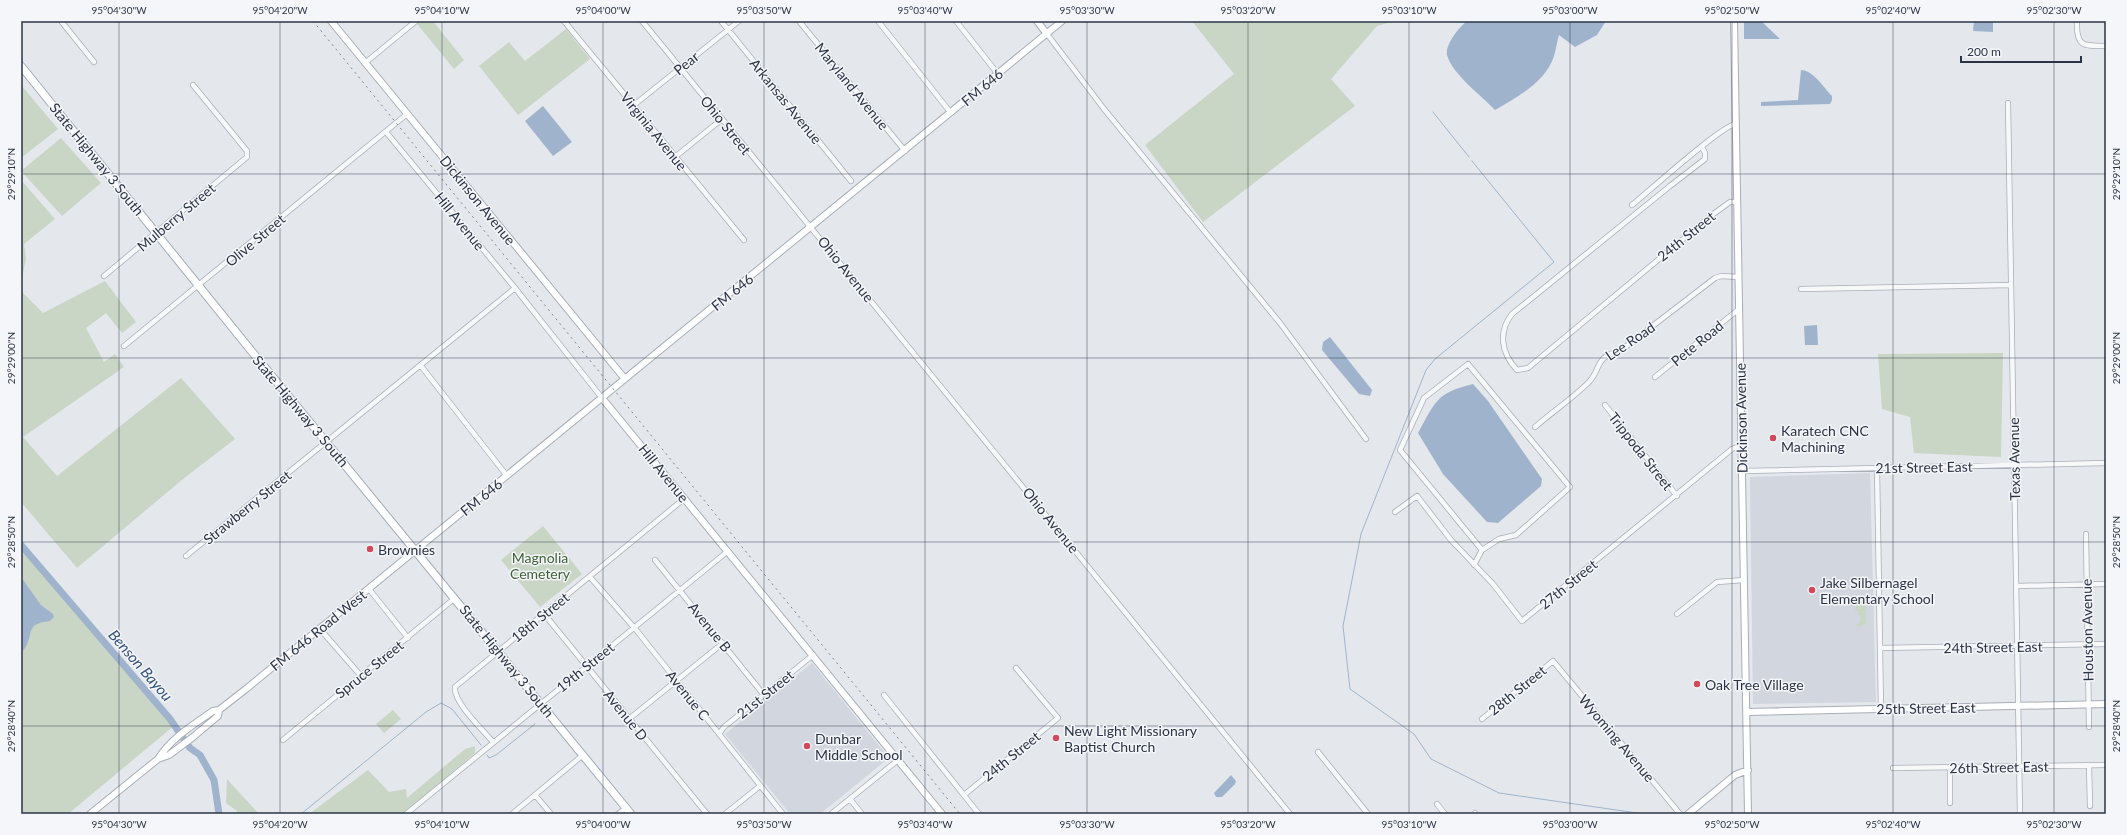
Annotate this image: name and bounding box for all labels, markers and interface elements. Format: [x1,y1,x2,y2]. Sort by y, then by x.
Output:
text: 95°04'30"W [91,4,147,16]
text: 95°04'20"W [252,4,308,16]
text: 95°04'10"W [414,4,470,16]
text: 95°04'00"W [575,4,631,16]
text: 95°03'50"W [736,4,792,16]
text: 95°03'40"W [897,4,953,16]
text: 95°03'30"W [1059,4,1115,16]
text: 95°03'20"W [1220,4,1276,16]
text: 95°03'10"W [1381,4,1437,16]
text: 95°03'00"W [1542,4,1598,16]
text: 95°02'50"W [1704,4,1760,16]
text: 95°02'40"W [1865,4,1921,16]
text: 95°02'30"W [2026,4,2082,16]
scale bar [1961,38,2081,64]
street label: Maryland Avenue [812,39,892,133]
text: 200 m [1967,44,2001,59]
street label: Pear [670,48,702,78]
street label: Arkansas Avenue [746,55,826,147]
street label: FM 646 [958,65,1006,109]
street label: Virginia Avenue [617,88,691,174]
street label: Ohio Street [697,92,755,158]
street label: State Highway 3 South [46,99,148,219]
text: 29°29'10"N [5,148,17,200]
text: 29°29'10"N [2110,148,2122,200]
street label: Dickinson Avenue [437,152,519,248]
street label: Mulberry Street [133,179,219,255]
street label: Hill Avenue [431,188,489,254]
street label: 24th Street [1654,208,1718,264]
street label: Olive Street [222,210,288,270]
street label: Ohio Avenue [814,233,878,305]
street label: FM 646 [708,270,756,314]
street label: Pete Road [1667,317,1727,369]
street label: Lee Road [1602,318,1658,364]
text: 29°29'00"N [5,332,17,384]
text: 29°29'00"N [2110,332,2122,384]
street label: State Highway 3 South [249,352,353,470]
street label: Dickinson Avenue [1732,363,1750,473]
street label: Trippoda Street [1605,409,1677,493]
street label: Texas Avenue [2005,417,2023,501]
place label: Karatech CNC Machining [1781,422,1870,455]
marker: Karatech CNC Machining [1768,433,1778,443]
street label: Hill Avenue [635,440,693,506]
street label: 21st Street East [1875,458,1973,476]
street label: Strawberry Street [200,466,294,548]
street label: FM 646 [457,475,505,519]
street label: Ohio Avenue [1019,484,1083,556]
text: 29°28'50"N [5,516,17,568]
text: 29°28'50"N [2110,516,2122,568]
place label: Brownies [378,541,435,558]
marker: Brownies [365,544,375,554]
park label: Magnolia Cemetery [510,549,571,582]
street label: 27th Street [1536,556,1600,612]
place label: Jake Silbernagel Elementary School [1820,574,1934,607]
street label: Houston Avenue [2078,579,2096,681]
marker: Jake Silbernagel Elementary School [1807,585,1817,595]
street label: FM 646 Road West [266,586,370,674]
street label: 18th Street [508,589,572,645]
street label: Avenue B [685,599,735,655]
street label: State Highway 3 South [456,601,558,721]
water label: Benson Bayou [105,626,177,704]
street label: Spruce Street [332,636,406,702]
street label: 24th Street East [1943,638,2043,656]
street label: 19th Street [553,639,617,695]
street label: 28th Street [1485,662,1549,718]
street label: 21st Street [733,666,797,722]
street label: Avenue C [663,667,714,724]
place label: Oak Tree Village [1705,676,1804,693]
marker: Oak Tree Village [1692,679,1702,689]
street label: Avenue D [600,686,652,744]
street label: Wyoming Avenue [1576,691,1658,785]
street label: 25th Street East [1876,699,1976,717]
text: 29°28'40"N [5,700,17,752]
text: 29°28'40"N [2110,700,2122,752]
place label: New Light Missionary Baptist Church [1064,722,1198,755]
street label: 24th Street [979,728,1043,784]
place label: Dunbar Middle School [815,730,902,763]
marker: New Light Missionary Baptist Church [1051,733,1061,743]
marker: Dunbar Middle School [802,741,812,751]
street label: 26th Street East [1949,758,2049,776]
text: 95°04'30"W [91,818,147,830]
text: 95°04'20"W [252,818,308,830]
text: 95°04'10"W [414,818,470,830]
text: 95°04'00"W [575,818,631,830]
text: 95°03'50"W [736,818,792,830]
text: 95°03'40"W [897,818,953,830]
text: 95°03'30"W [1059,818,1115,830]
text: 95°03'20"W [1220,818,1276,830]
text: 95°03'10"W [1381,818,1437,830]
text: 95°03'00"W [1542,818,1598,830]
text: 95°02'50"W [1704,818,1760,830]
text: 95°02'40"W [1865,818,1921,830]
text: 95°02'30"W [2026,818,2082,830]

